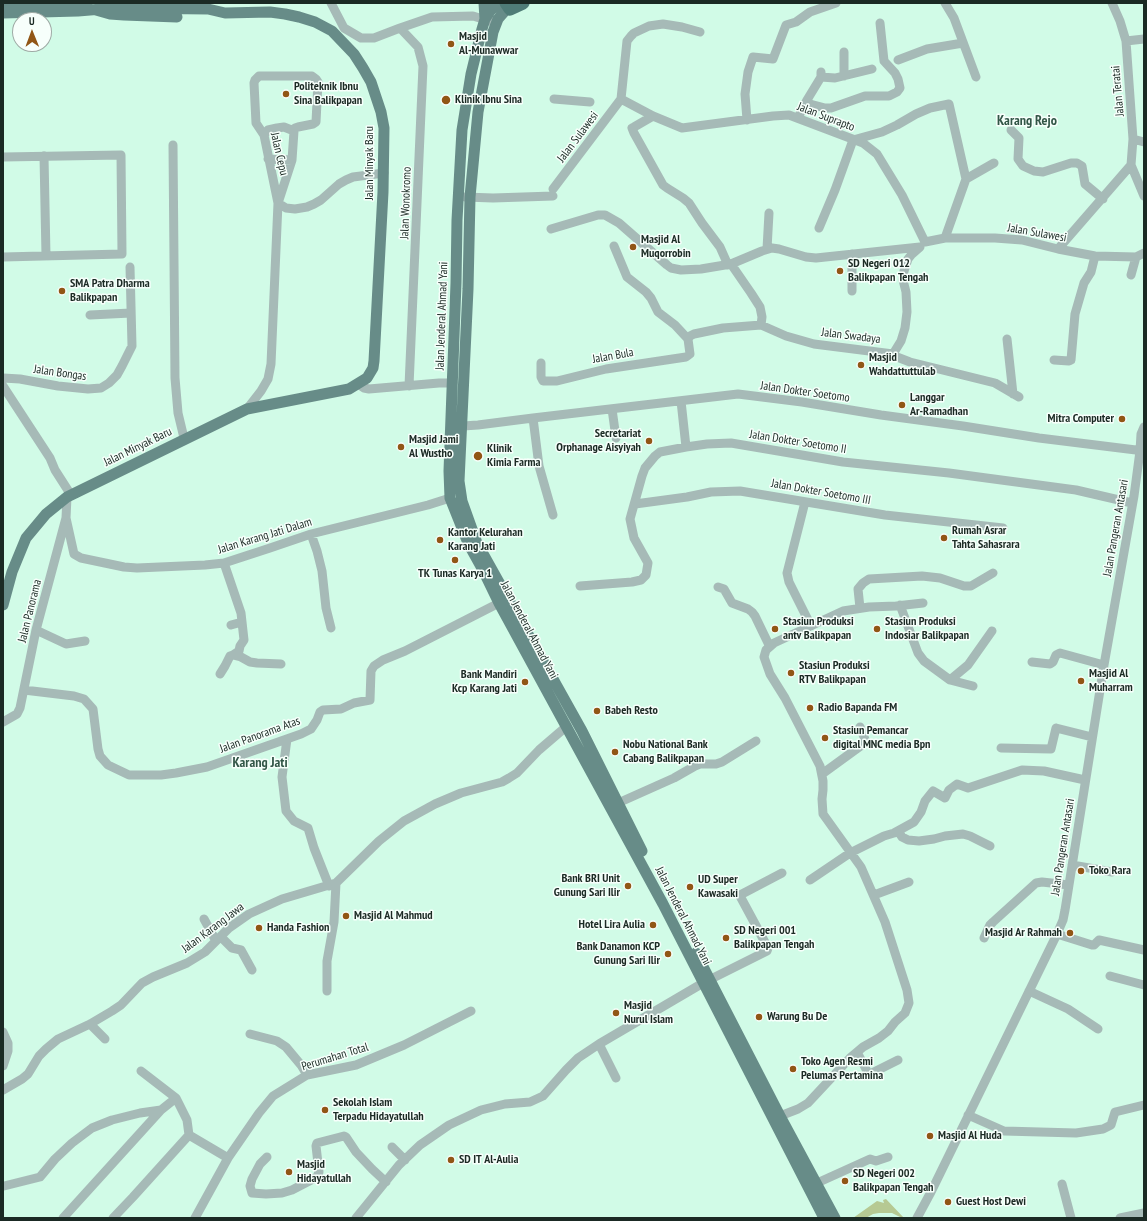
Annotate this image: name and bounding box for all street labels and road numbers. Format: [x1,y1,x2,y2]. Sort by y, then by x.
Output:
street label: Jalan Teratai [1109,65,1127,117]
street label: Jalan Suprapto [795,99,857,135]
street label: Jalan Sulawesi [554,109,602,165]
street label: Jalan Minyak Baru [363,126,377,200]
street label: Jalan Cepu [267,131,291,177]
street label: Jalan Wonokromo [398,167,414,239]
street label: Jalan Sulawesi [1006,221,1068,245]
street label: Jalan Jenderal Ahmad Yani [433,262,451,370]
street label: Jalan Swadaya [821,325,881,347]
street label: Jalan Bula [591,345,635,367]
street label: Jalan Bongas [33,362,87,384]
street label: Jalan Dokter Soetomo [759,379,851,405]
street label: Jalan Minyak Baru [102,424,174,470]
street label: Jalan Dokter Soetomo II [748,427,848,457]
street label: Jalan Dokter Soetomo III [770,476,872,508]
street label: Jalan Pangeran Antasari [1100,478,1132,578]
street label: Jalan Karang Jati Dalam [216,515,314,557]
street label: Jalan Panorama [15,578,45,644]
street label: Jalan Jenderal Ahmad Yani [497,579,561,681]
street label: Jalan Panorama Atas [218,714,302,756]
street label: Jalan Pangeran Antasari [1048,797,1078,897]
street label: Jalan Jenderal Ahmad Yani [652,864,714,968]
street label: Jalan Karang Jawa [179,900,247,956]
street label: Perumahan Total [300,1040,370,1074]

